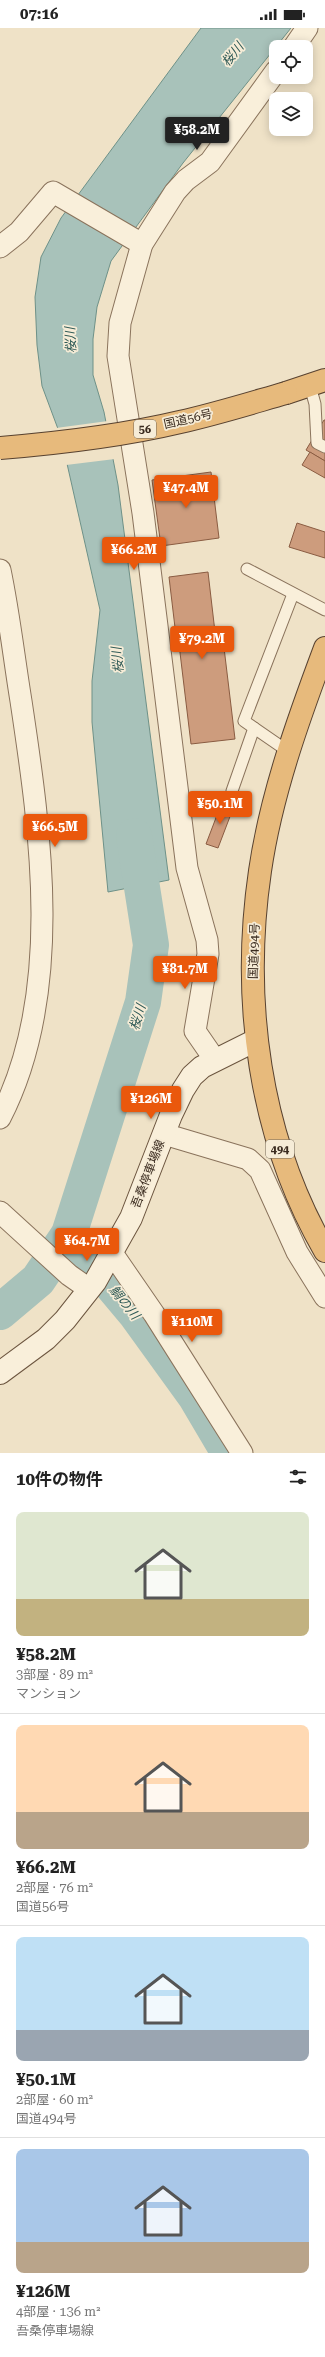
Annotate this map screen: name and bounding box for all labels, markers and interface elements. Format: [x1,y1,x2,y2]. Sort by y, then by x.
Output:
text: 07:16 [20,5,58,23]
water label: 桜川 [218,38,248,69]
map controls [269,40,313,136]
button: locate [269,40,313,84]
button: layers [269,92,313,136]
pin: ¥58.2M [164,117,230,151]
text: ¥58.2M [174,122,220,137]
water label: 桜川 [62,325,79,353]
street label: 国道56号 [162,407,214,431]
road number: 56 [134,420,156,438]
pin: ¥47.4M [153,475,219,509]
text: ¥47.4M [163,480,209,495]
pin: ¥66.2M [101,537,167,571]
text: ¥66.2M [111,542,157,557]
pin: ¥79.2M [169,626,235,660]
text: ¥79.2M [179,631,225,646]
water label: 桜川 [108,644,126,674]
pin: ¥50.1M [187,791,253,825]
text: ¥50.1M [197,796,243,811]
pin: ¥66.5M [22,814,88,848]
text: ¥66.5M [32,819,78,834]
street label: 国道494号 [246,923,262,979]
pin: ¥81.7M [152,956,218,990]
text: ¥81.7M [162,961,208,976]
water label: 桜川 [127,1001,149,1032]
pin: ¥126M [123,1086,179,1120]
text: ¥126M [130,1091,172,1106]
street label: 吾桑停車場線 [129,1138,167,1210]
road number: 494 [266,1140,294,1158]
pin: ¥64.7M [54,1228,120,1262]
text: ¥64.7M [64,1233,110,1248]
water label: 鯛の川 [107,1282,144,1324]
pin: ¥110M [164,1309,220,1343]
text: ¥110M [171,1314,213,1329]
icon: filters [287,1466,309,1488]
text: 10件の物件 [16,1469,103,1489]
icon: home [127,1538,199,1610]
text: ¥58.2M [16,1644,76,1664]
text: 3部屋 · 89 m² [16,1667,93,1682]
text: マンション [16,1686,81,1701]
icon: home [127,1751,199,1823]
text: ¥66.2M [16,1857,76,1877]
text: 2部屋 · 76 m² [16,1880,93,1895]
text: 国道56号 [16,1899,70,1914]
icon: home [127,1963,199,2035]
text: ¥50.1M [16,2069,76,2089]
text: 2部屋 · 60 m² [16,2092,93,2107]
text: 国道494号 [16,2111,77,2126]
icon: home [127,2175,199,2247]
text: ¥126M [16,2281,71,2301]
text: 4部屋 · 136 m² [16,2304,100,2319]
text: 吾桑停車場線 [16,2323,94,2338]

